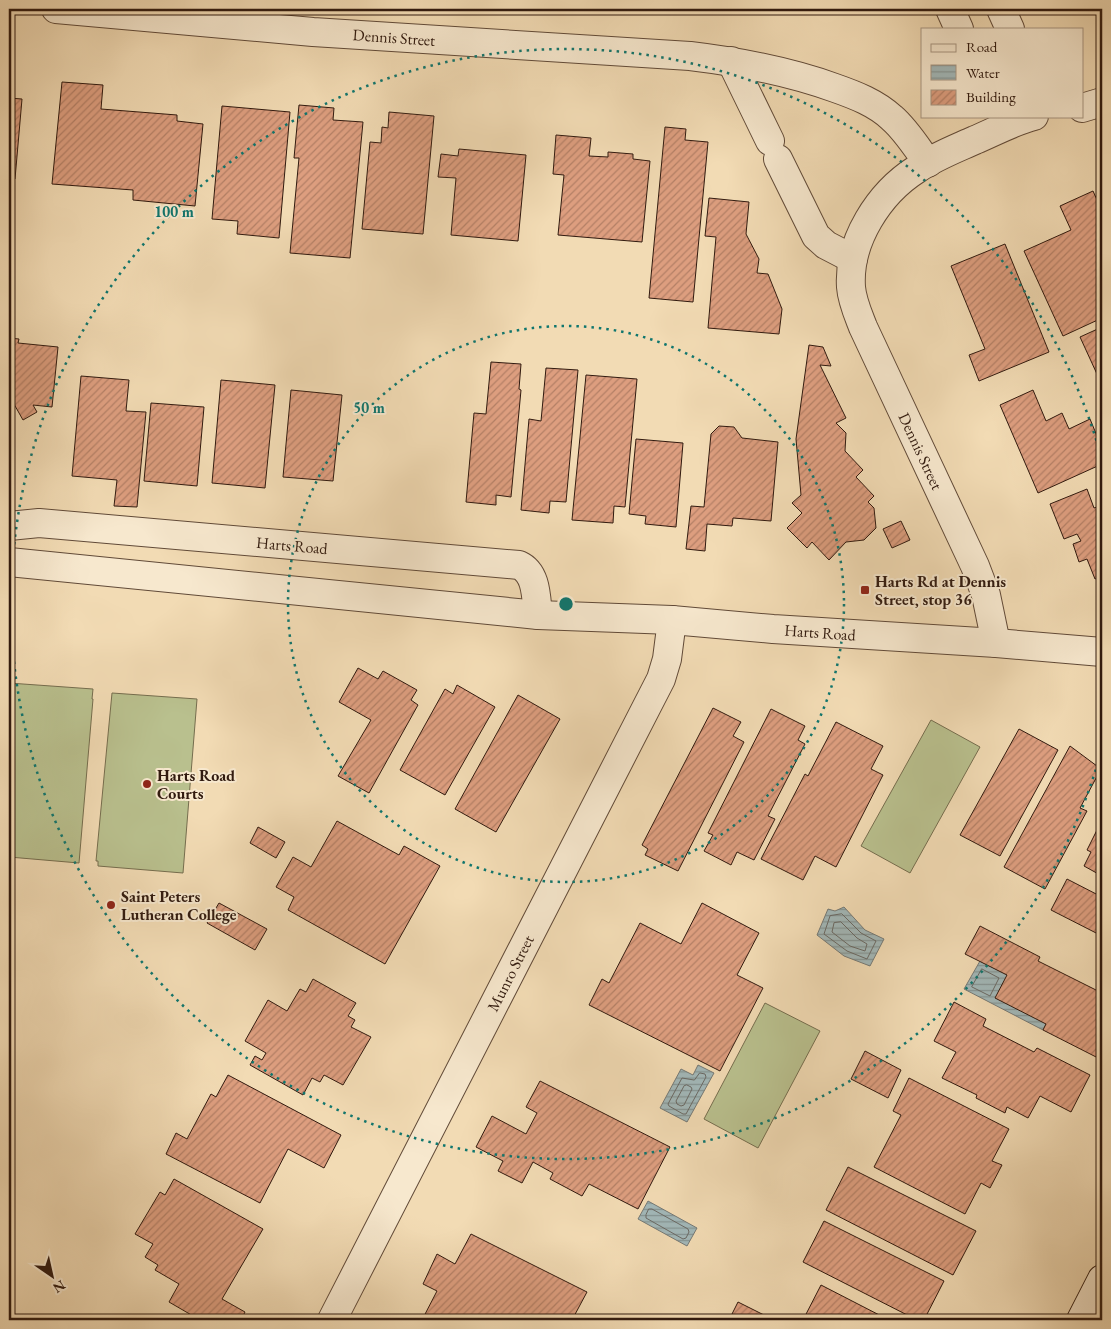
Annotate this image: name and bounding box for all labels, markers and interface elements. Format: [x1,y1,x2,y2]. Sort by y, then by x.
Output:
street label: Dennis Street [352,24,436,51]
legend [921,28,1084,118]
text: Road [966,37,998,56]
text: Water [966,63,1000,82]
text: Building [966,87,1016,106]
text: 100 m [154,202,194,221]
text: 50 m [353,398,385,417]
street label: Dennis Street [894,409,948,493]
street label: Harts Road [255,532,329,559]
place label: Harts Rd at Dennis Street, stop 36 [875,571,1006,610]
marker: Harts Rd at Dennis Street, stop 36 [859,584,871,596]
centre of rings [557,595,575,613]
street label: Harts Road [784,620,857,646]
place label: Harts Road Courts [157,765,235,804]
marker: Harts Road Courts [141,778,153,790]
place label: Saint Peters Lutheran College [121,886,237,925]
marker: Saint Peters Lutheran College [105,899,117,911]
street label: Munro Street [482,932,539,1015]
north arrow [28,1252,78,1302]
text: N [49,1276,69,1298]

